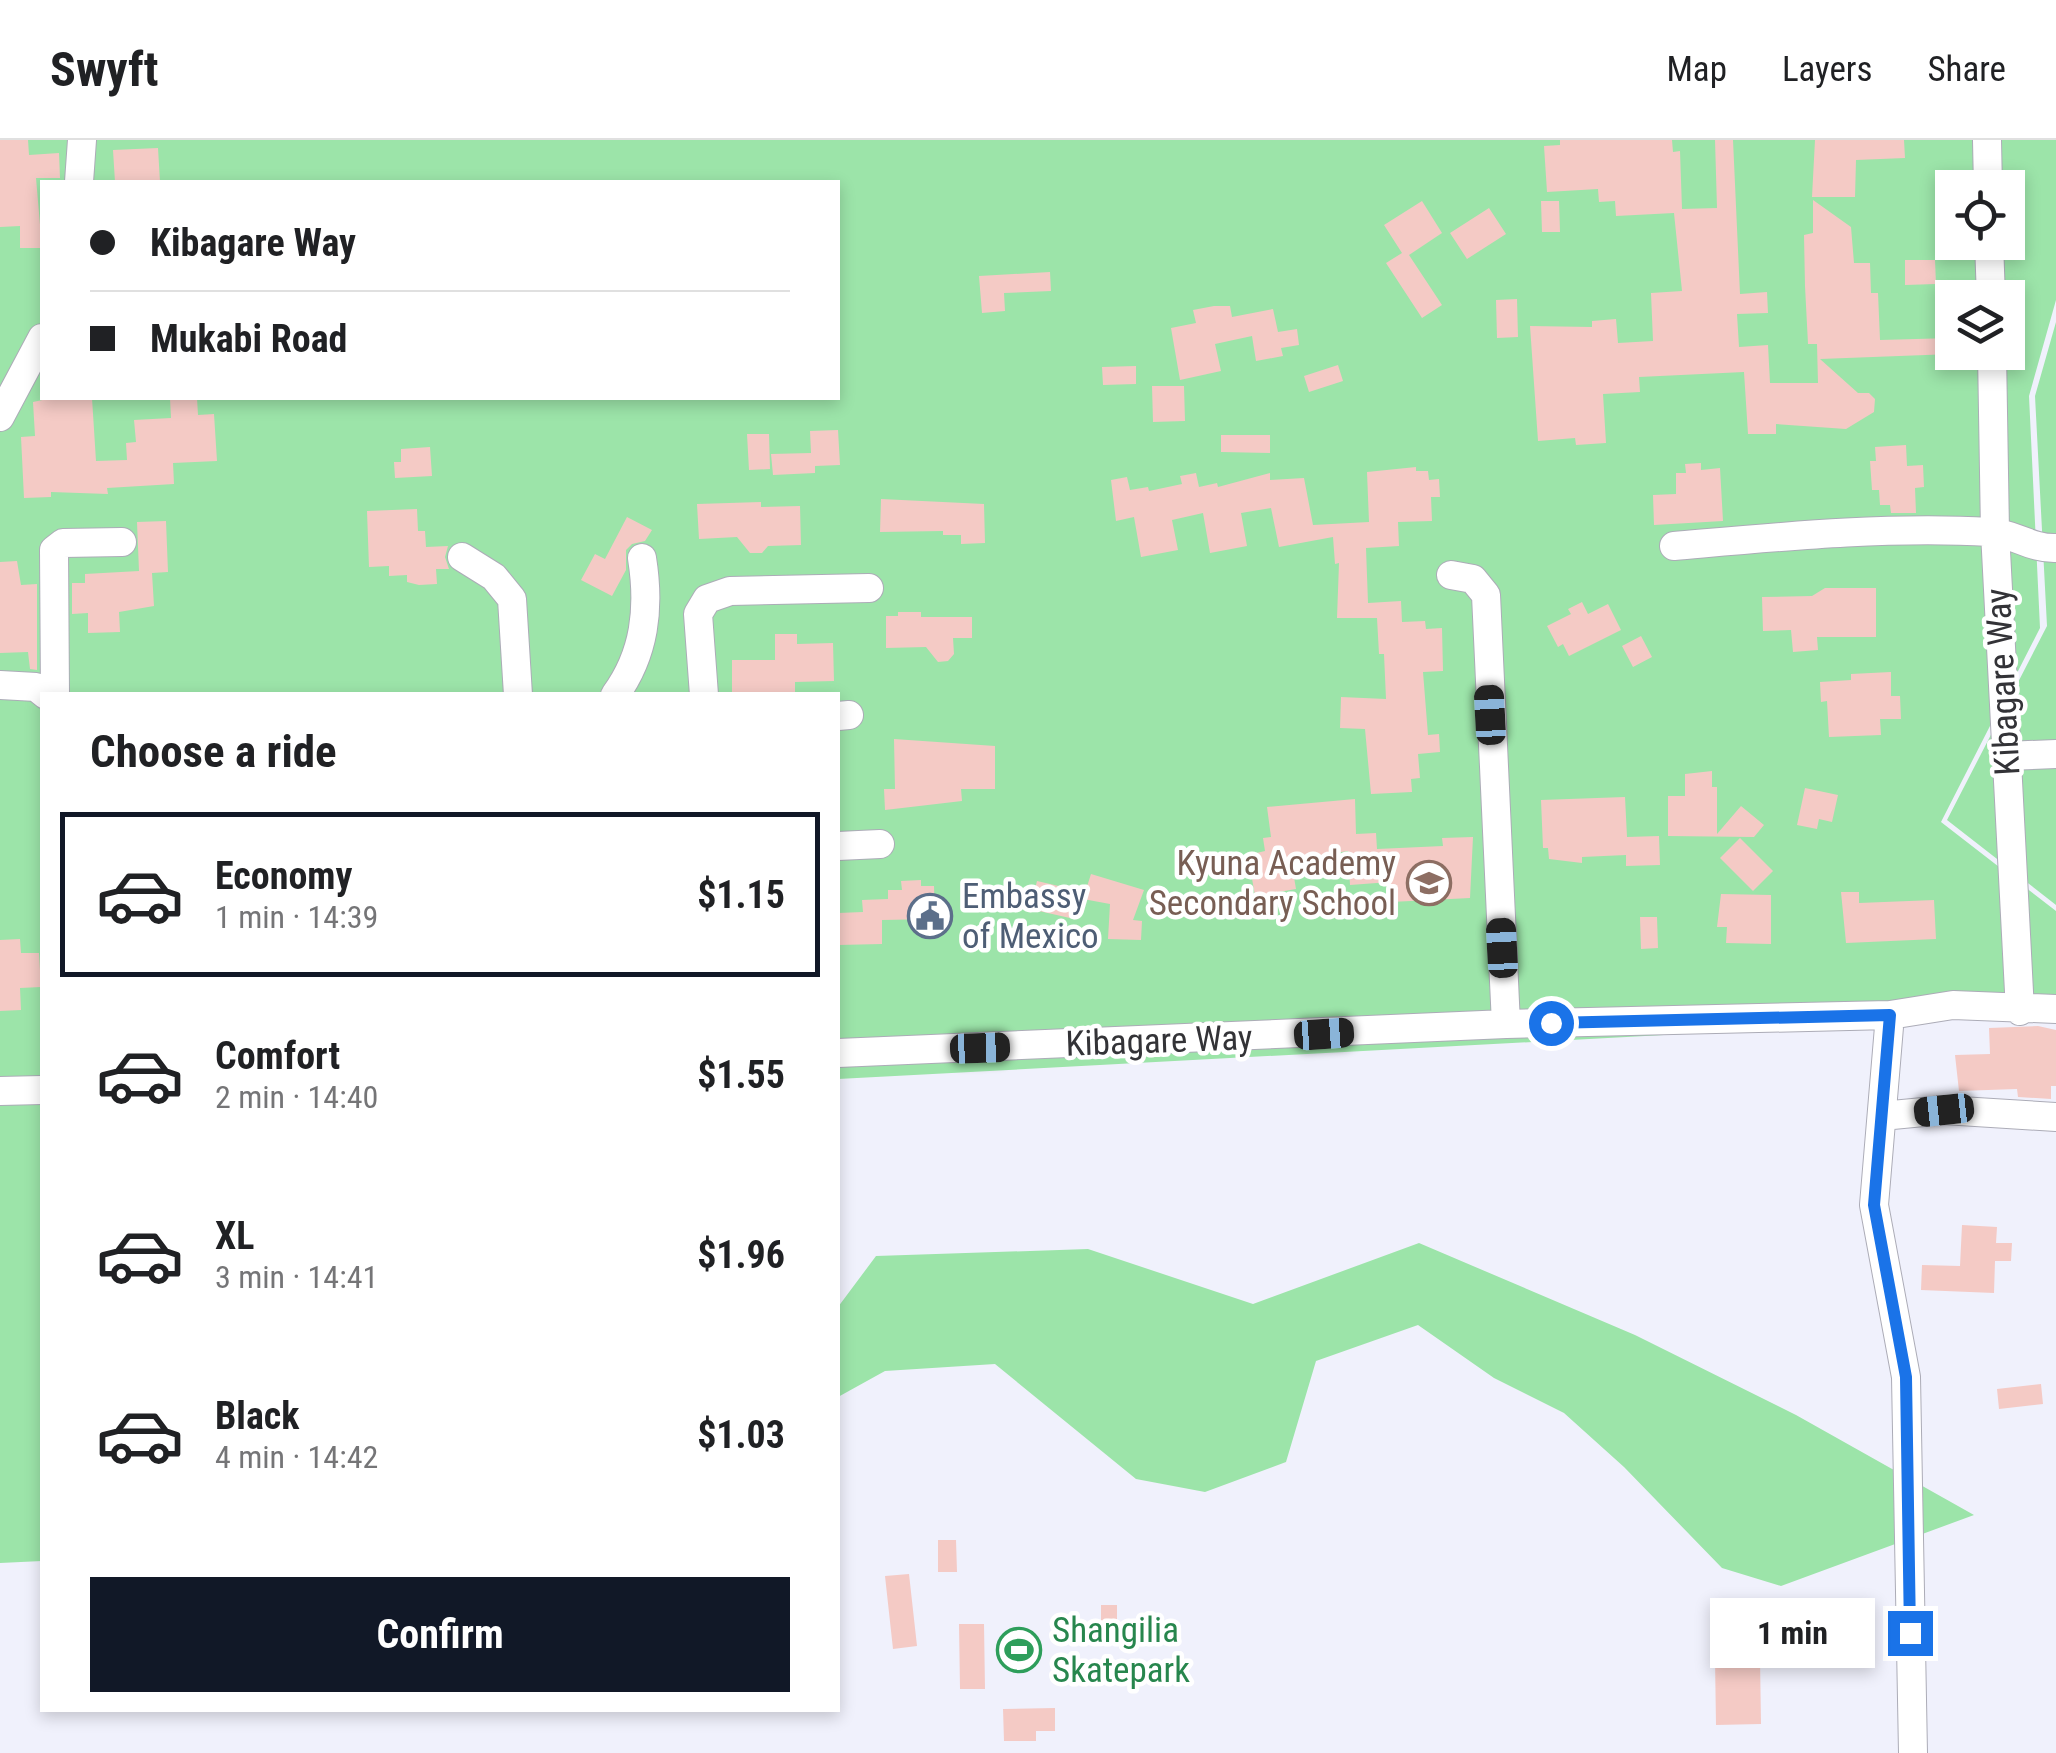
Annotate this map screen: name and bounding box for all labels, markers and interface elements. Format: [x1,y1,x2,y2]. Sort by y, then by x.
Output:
text: Swyft [50,41,158,98]
text: Map [1666,49,1727,90]
text: Layers [1782,49,1872,90]
text: Share [1927,49,2006,90]
map controls [1935,170,2025,370]
button: locate [1935,170,2025,260]
text: Kibagare Way [150,221,356,265]
button: layers [1935,280,2025,370]
text: Mukabi Road [150,317,347,361]
street label: Kibagare Way [1978,587,2028,777]
car [1473,684,1507,746]
text: Choose a ride [90,725,337,778]
place label: Kyuna Academy Secondary School [1149,843,1396,924]
icon: car [95,850,185,940]
text: Economy [215,854,352,898]
school or university icon: Kyuna Academy Secondary School [1406,860,1452,906]
text: $1.15 [697,873,785,917]
place label: Embassy of Mexico [962,876,1099,957]
public building icon: Embassy of Mexico [907,893,953,939]
text: 1 min · 14:39 [215,898,378,936]
car [1485,917,1519,979]
route start [1529,1001,1574,1046]
street label: Kibagare Way [1065,1017,1253,1065]
car [1293,1017,1355,1051]
icon: car [95,1030,185,1120]
car [949,1032,1011,1064]
text: Comfort [215,1034,340,1078]
text: $1.55 [697,1053,785,1097]
text: 2 min · 14:40 [215,1078,378,1116]
car [1913,1092,1975,1128]
icon: car [95,1210,185,1300]
text: XL [215,1214,254,1258]
text: $1.96 [697,1233,785,1277]
text: 3 min · 14:41 [215,1258,378,1296]
icon: car [95,1390,185,1480]
text: Black [215,1394,299,1438]
text: $1.03 [697,1413,785,1457]
text: 4 min · 14:42 [215,1438,378,1476]
button: Confirm [90,1577,790,1692]
callout: 1 min [1710,1598,1875,1668]
place label: Shangilia Skatepark [1052,1610,1190,1691]
route end [1888,1611,1933,1656]
text: 1 min [1757,1614,1828,1652]
sports icon: Shangilia Skatepark [996,1627,1042,1673]

